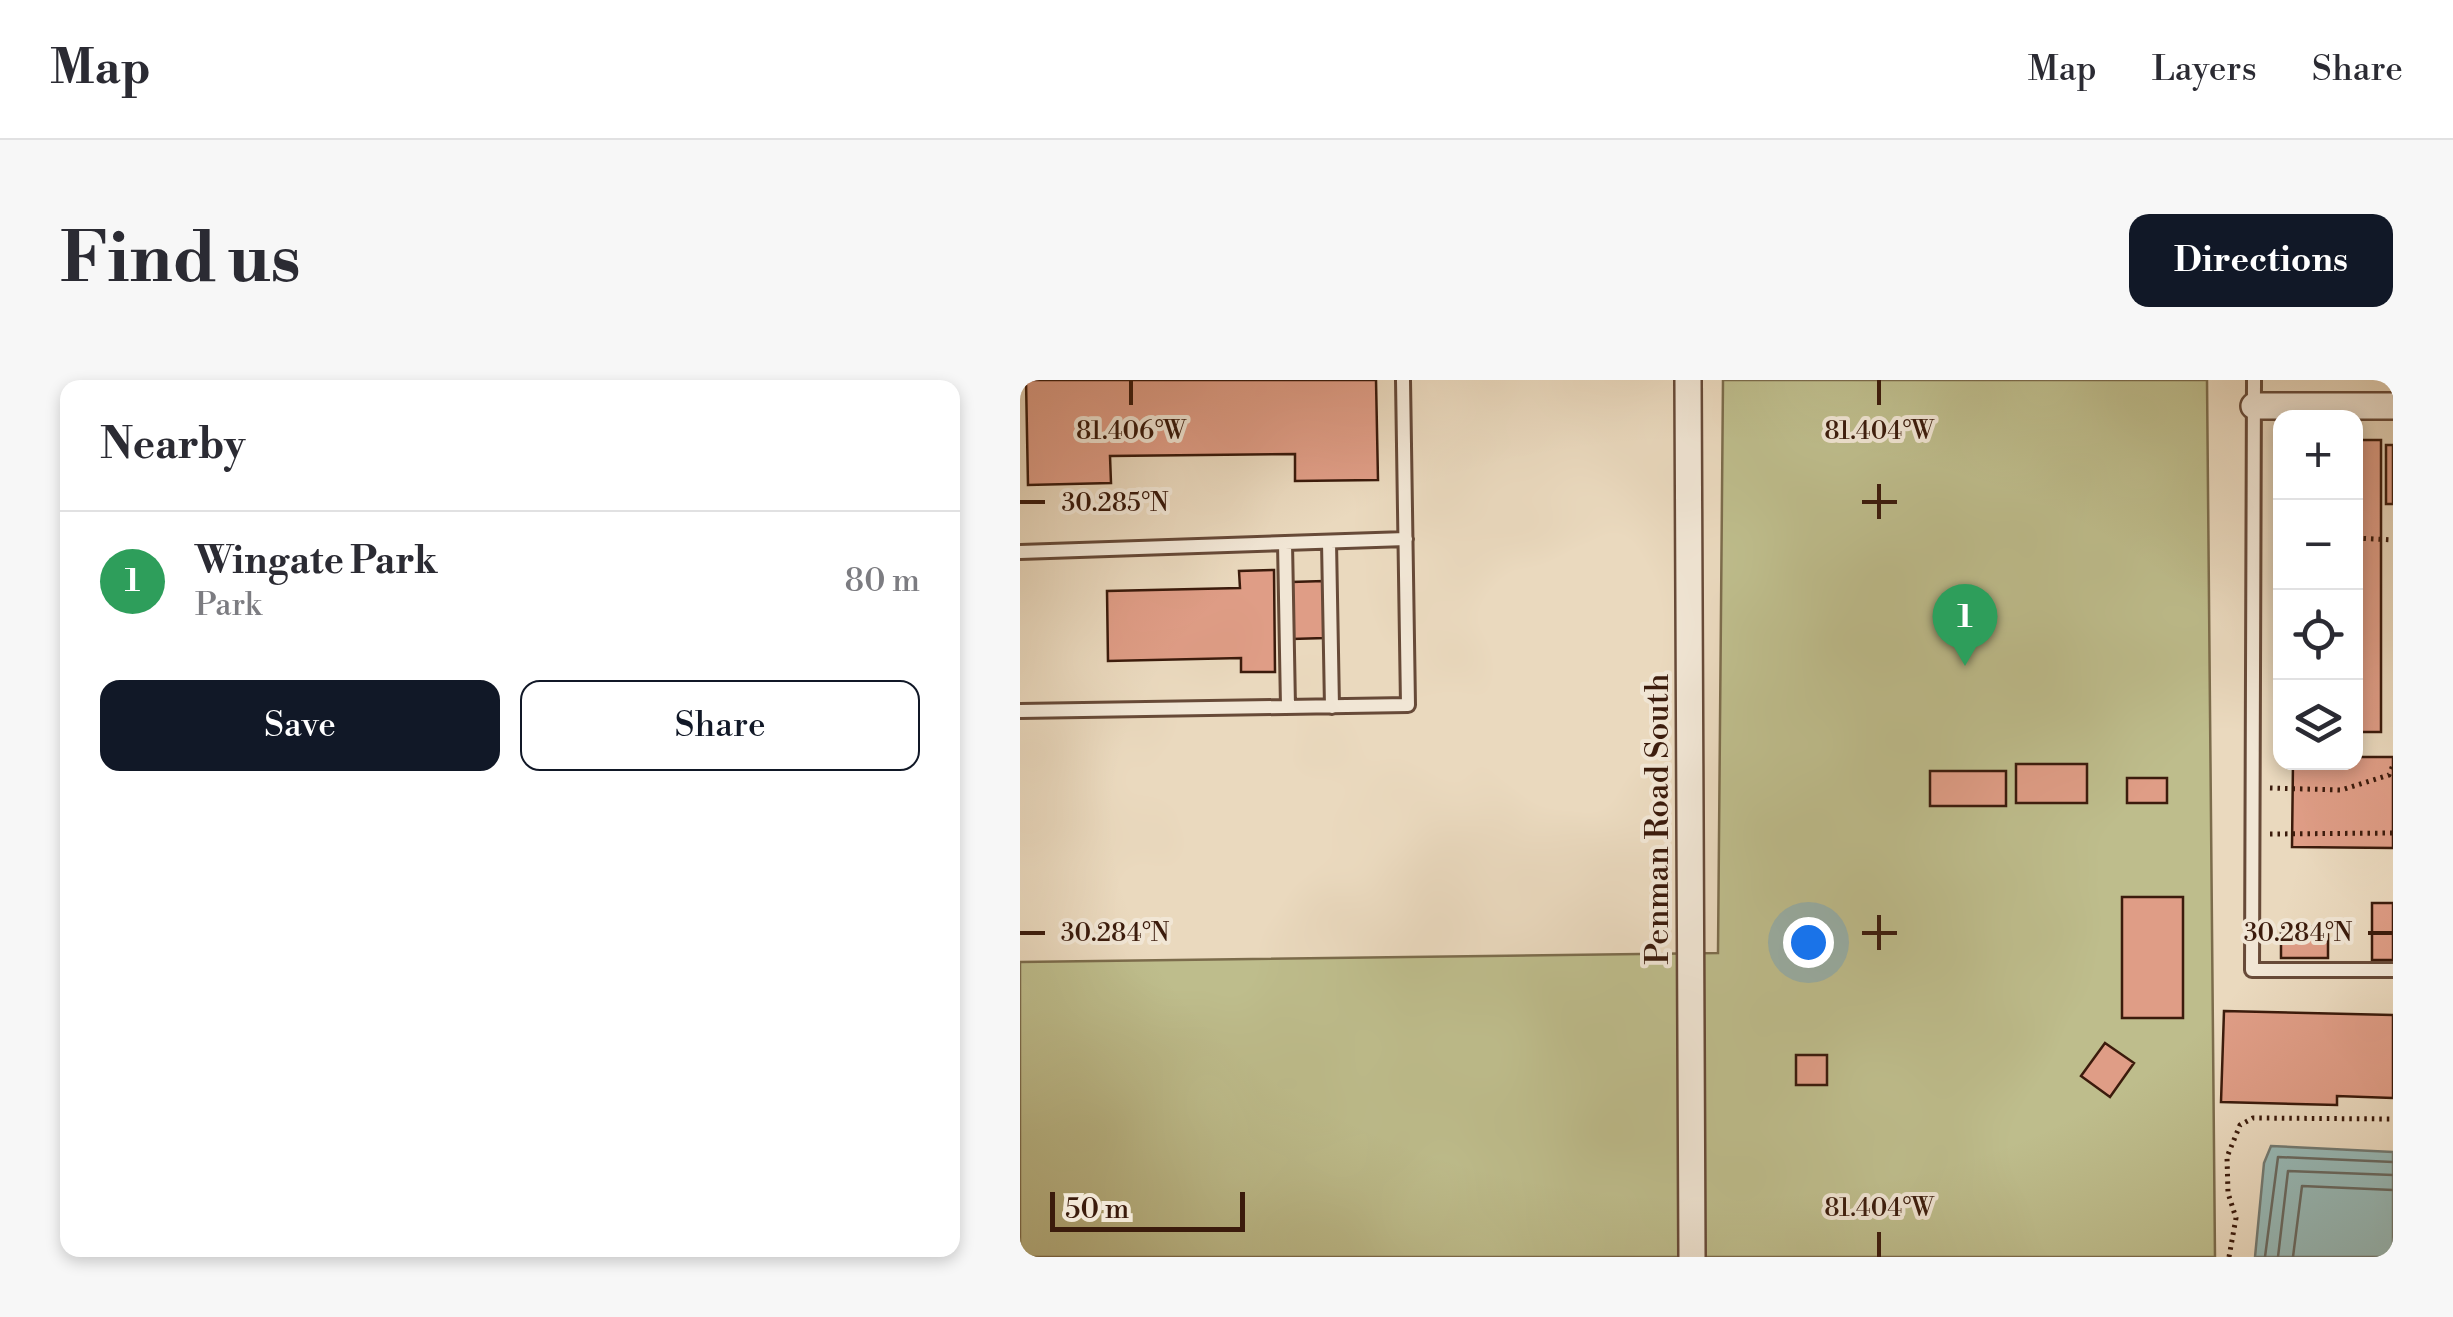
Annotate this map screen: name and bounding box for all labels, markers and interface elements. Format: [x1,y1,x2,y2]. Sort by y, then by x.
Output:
text: Map [50,39,151,99]
text: Map [2028,48,2097,91]
text: Layers [2152,48,2257,91]
text: Share [2312,48,2403,91]
button: Directions [2129,214,2393,307]
text: Find us [60,216,301,304]
map controls [2273,410,2363,770]
button: + [2273,410,2363,500]
text: 81.406°W [1076,416,1187,447]
text: 81.404°W [1824,416,1935,447]
text: Nearby [100,419,245,472]
text: 30.285°N [1061,488,1169,519]
button: − [2273,500,2363,590]
text: Wingate Park [195,538,437,585]
text: 1 [125,561,140,601]
text: 80 m [845,561,920,601]
pin: 1 [1932,584,1998,666]
text: Park [195,585,262,625]
button: locate [2273,590,2363,680]
street label: Penman Road South [1638,673,1678,965]
button: Save [100,680,500,771]
button: Share [520,680,920,771]
button: layers [2273,680,2363,770]
your location [1783,917,1834,968]
text: 30.284°N [1061,918,1170,949]
text: 30.284°N [2244,918,2353,949]
scale bar [1050,1187,1245,1231]
text: 50 m [1065,1192,1129,1227]
text: 81.404°W [1824,1193,1935,1224]

